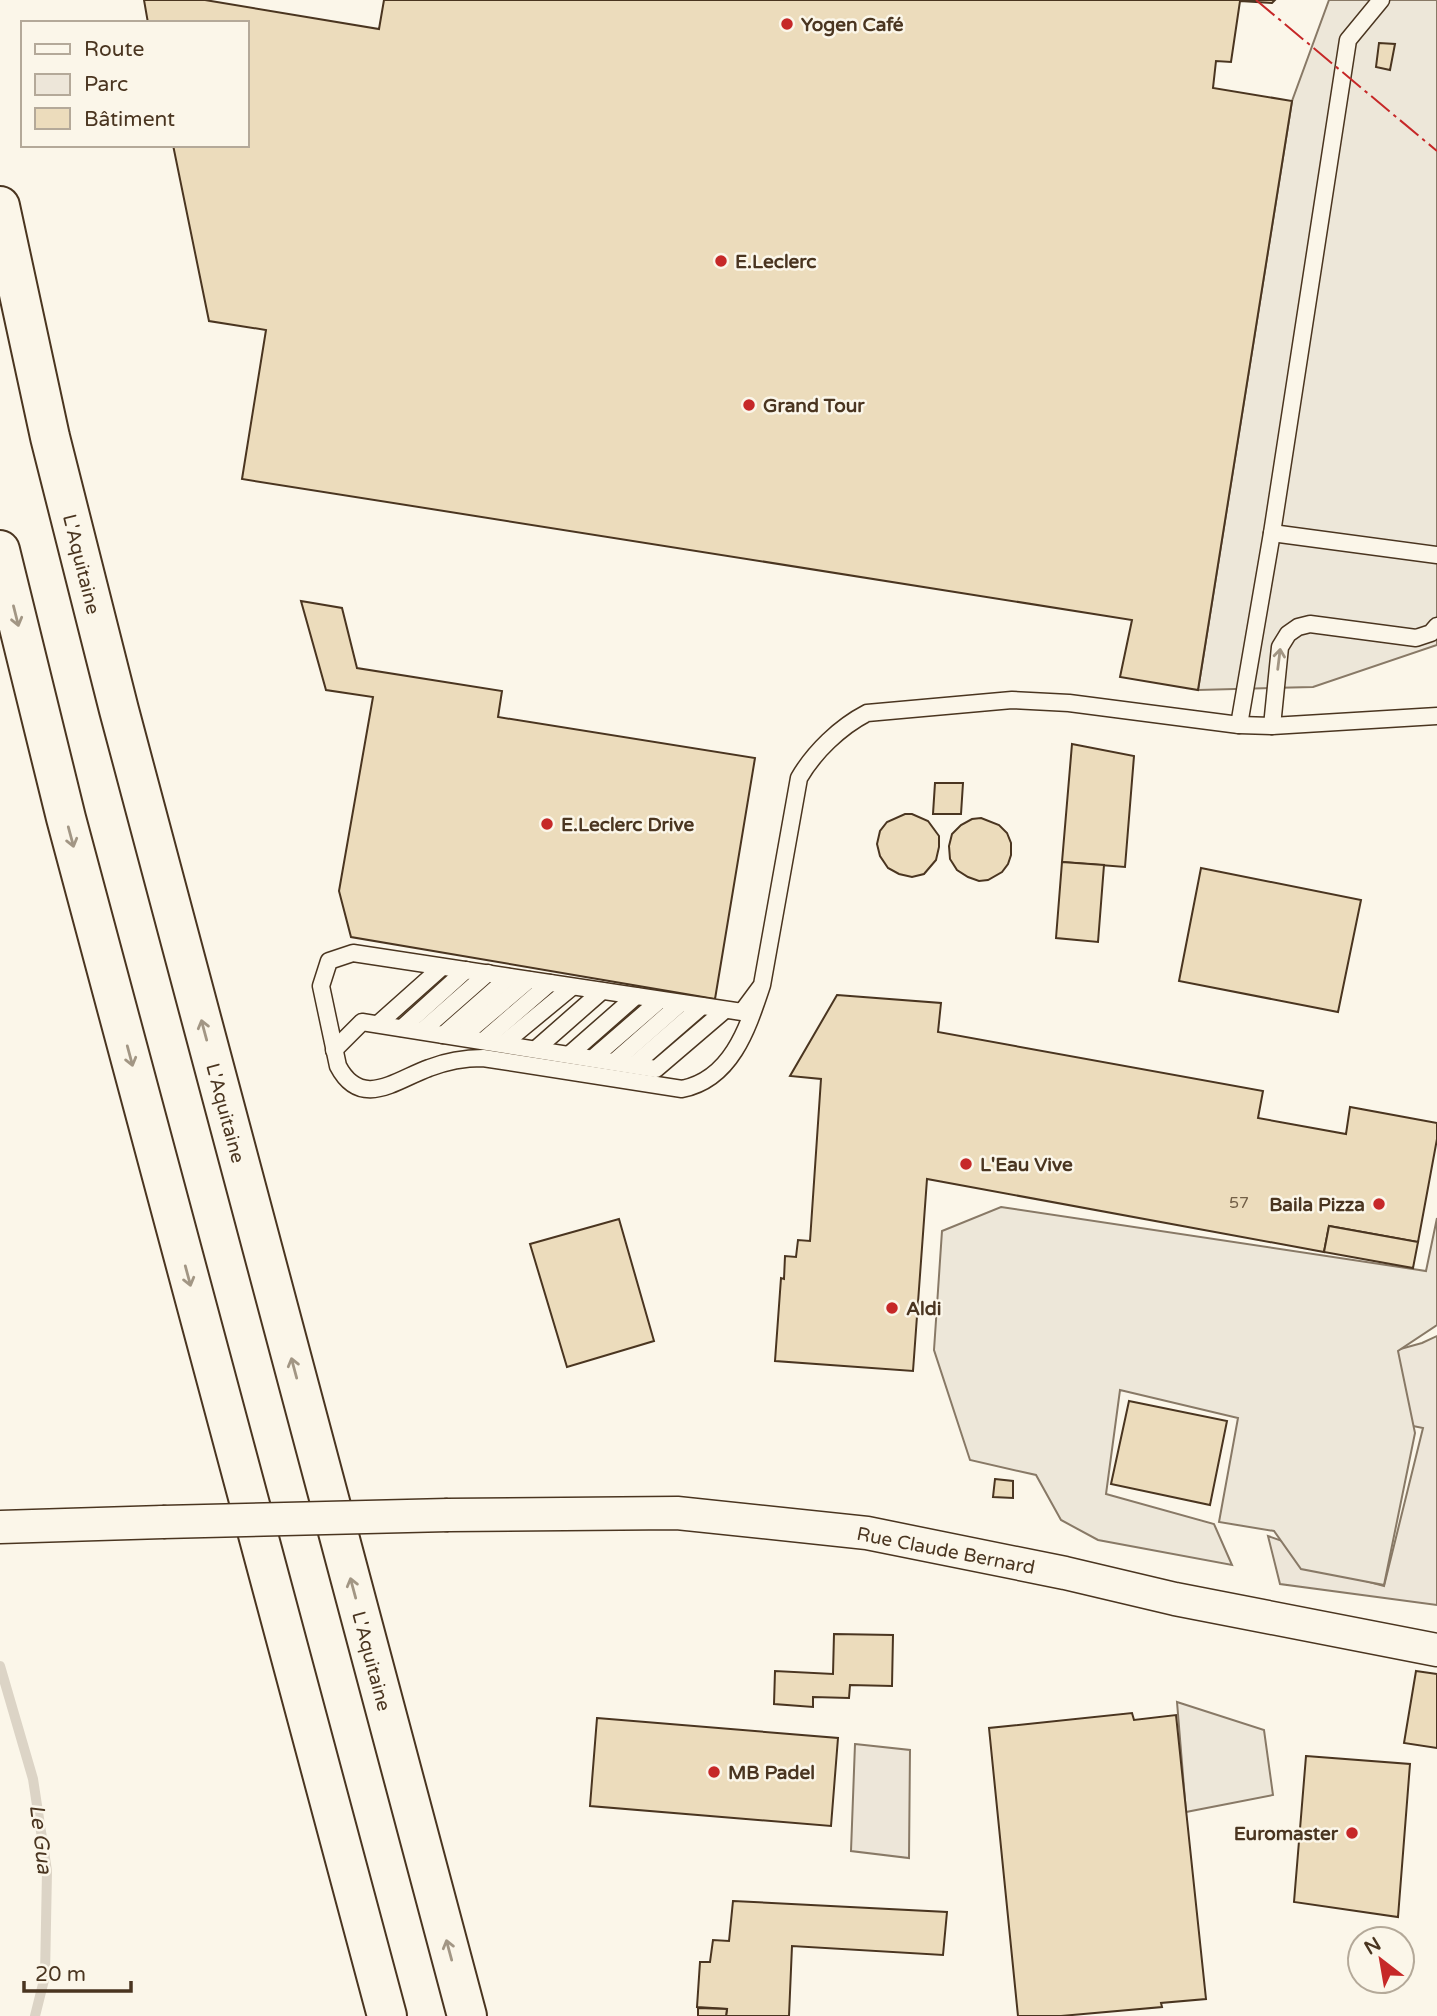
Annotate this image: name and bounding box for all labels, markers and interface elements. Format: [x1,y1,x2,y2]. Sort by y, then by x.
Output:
place label: Yogen Café [801,14,904,37]
marker: Yogen Café [779,16,795,32]
legend [21,21,248,147]
text: Route [84,37,144,62]
text: Parc [84,72,128,97]
text: Bâtiment [84,107,175,132]
place label: E.Leclerc [735,251,817,273]
marker: E.Leclerc [713,253,729,269]
place label: Grand Tour [763,395,865,417]
marker: Grand Tour [741,397,757,413]
street label: L'Aquitaine [58,512,104,617]
one-way arrow [10,604,23,627]
one-way arrow [1273,648,1286,670]
place label: E.Leclerc Drive [561,814,694,836]
marker: E.Leclerc Drive [539,816,555,832]
one-way arrow [65,825,78,847]
one-way arrow [197,1019,210,1042]
one-way arrow [124,1045,137,1067]
street label: L'Aquitaine [201,1061,249,1166]
place label: L'Eau Vive [980,1154,1073,1176]
marker: L'Eau Vive [958,1156,974,1172]
house number: 57 [1229,1193,1249,1213]
place label: Baila Pizza [1269,1194,1365,1216]
marker: Baila Pizza [1371,1196,1387,1212]
one-way arrow [183,1265,196,1287]
place label: Aldi [906,1298,942,1320]
marker: Aldi [884,1300,900,1316]
one-way arrow [287,1357,300,1380]
street label: Rue Claude Bernard [855,1523,1037,1579]
one-way arrow [346,1577,359,1600]
street label: L'Aquitaine [347,1609,395,1714]
place label: MB Padel [728,1762,815,1784]
marker: MB Padel [706,1764,722,1780]
water label: Le Gua [24,1803,57,1876]
place label: Euromaster [1234,1823,1339,1845]
marker: Euromaster [1344,1825,1360,1841]
north arrow [1346,1925,1416,1995]
text: N [1361,1933,1385,1960]
one-way arrow [442,1939,455,1962]
scale bar [24,1950,131,1994]
text: 20 m [35,1962,86,1987]

